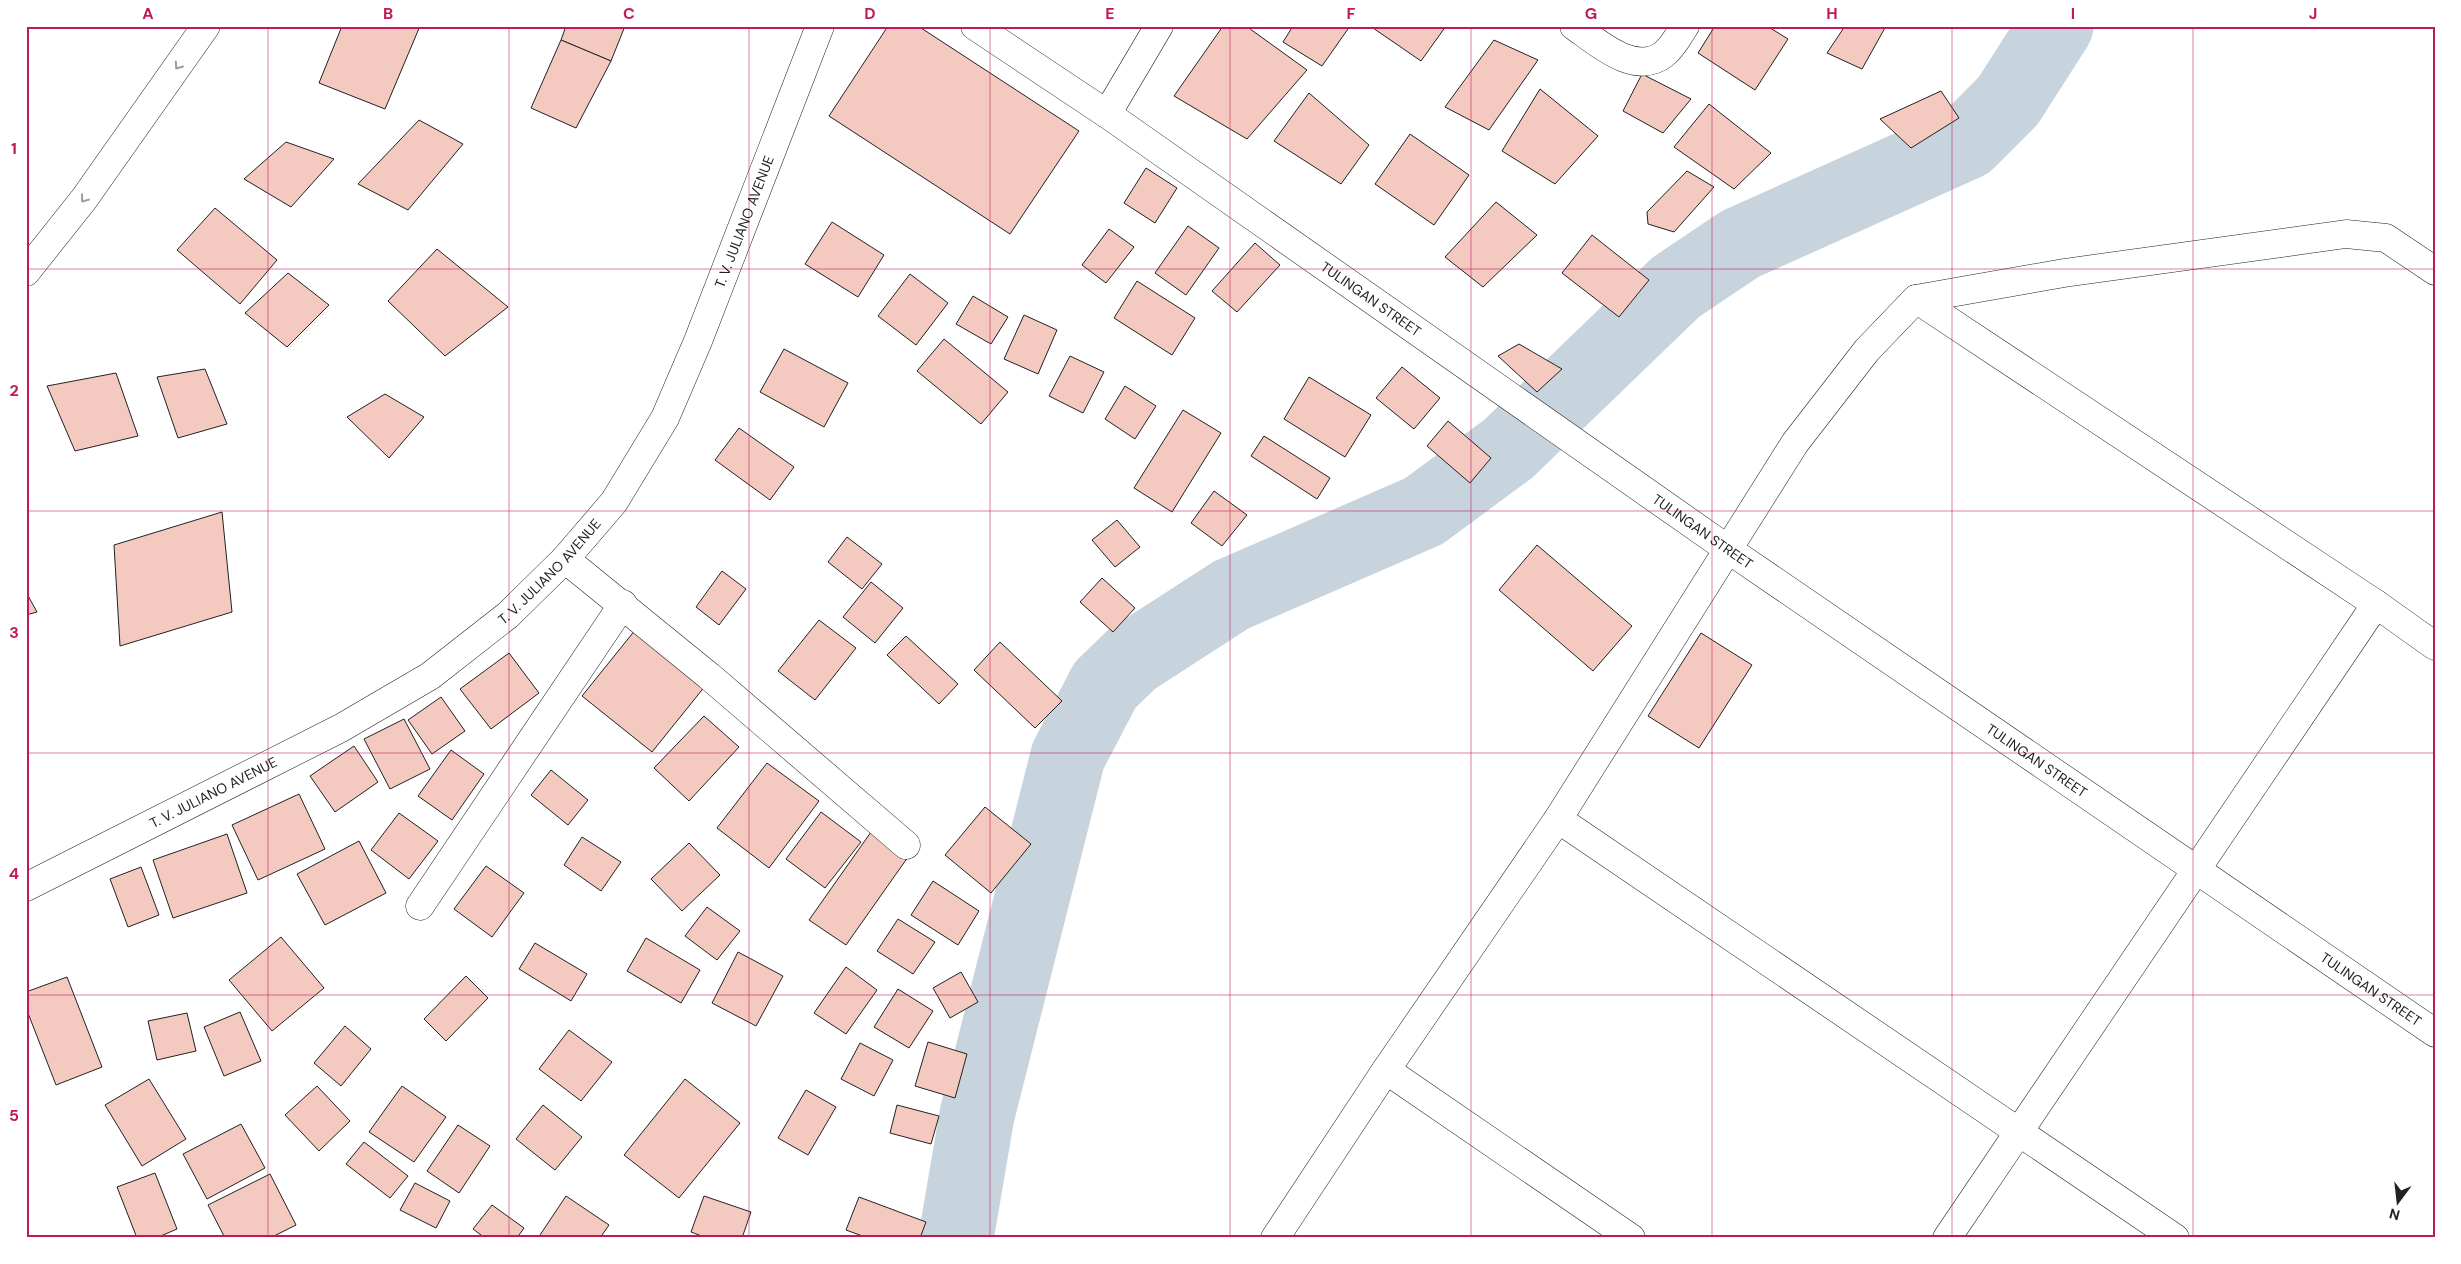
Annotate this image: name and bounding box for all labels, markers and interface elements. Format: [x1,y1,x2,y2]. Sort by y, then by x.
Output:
text: A [142,3,154,24]
text: B [383,3,393,24]
text: C [623,3,635,24]
text: D [864,3,876,24]
text: E [1105,3,1115,24]
text: F [1347,3,1356,24]
text: G [1585,3,1597,24]
text: H [1826,3,1838,24]
text: I [2071,3,2075,24]
text: J [2309,3,2317,24]
one-way arrow [175,60,184,70]
text: 1 [11,138,17,159]
street label: T. V. JULIANO AVENUE [710,153,778,290]
one-way arrow [81,193,90,203]
street label: TULINGAN STREET [1317,258,1425,340]
text: 2 [9,380,19,401]
street label: TULINGAN STREET [1649,490,1756,573]
street label: T. V. JULIANO AVENUE [494,515,605,628]
text: 3 [9,622,19,643]
street label: TULINGAN STREET [1983,720,2091,801]
street label: T. V. JULIANO AVENUE [147,753,280,832]
text: 4 [9,863,19,884]
street label: TULINGAN STREET [2317,948,2425,1030]
text: 5 [9,1105,19,1126]
north arrow [2374,1176,2424,1226]
text: N [2387,1205,2402,1225]

